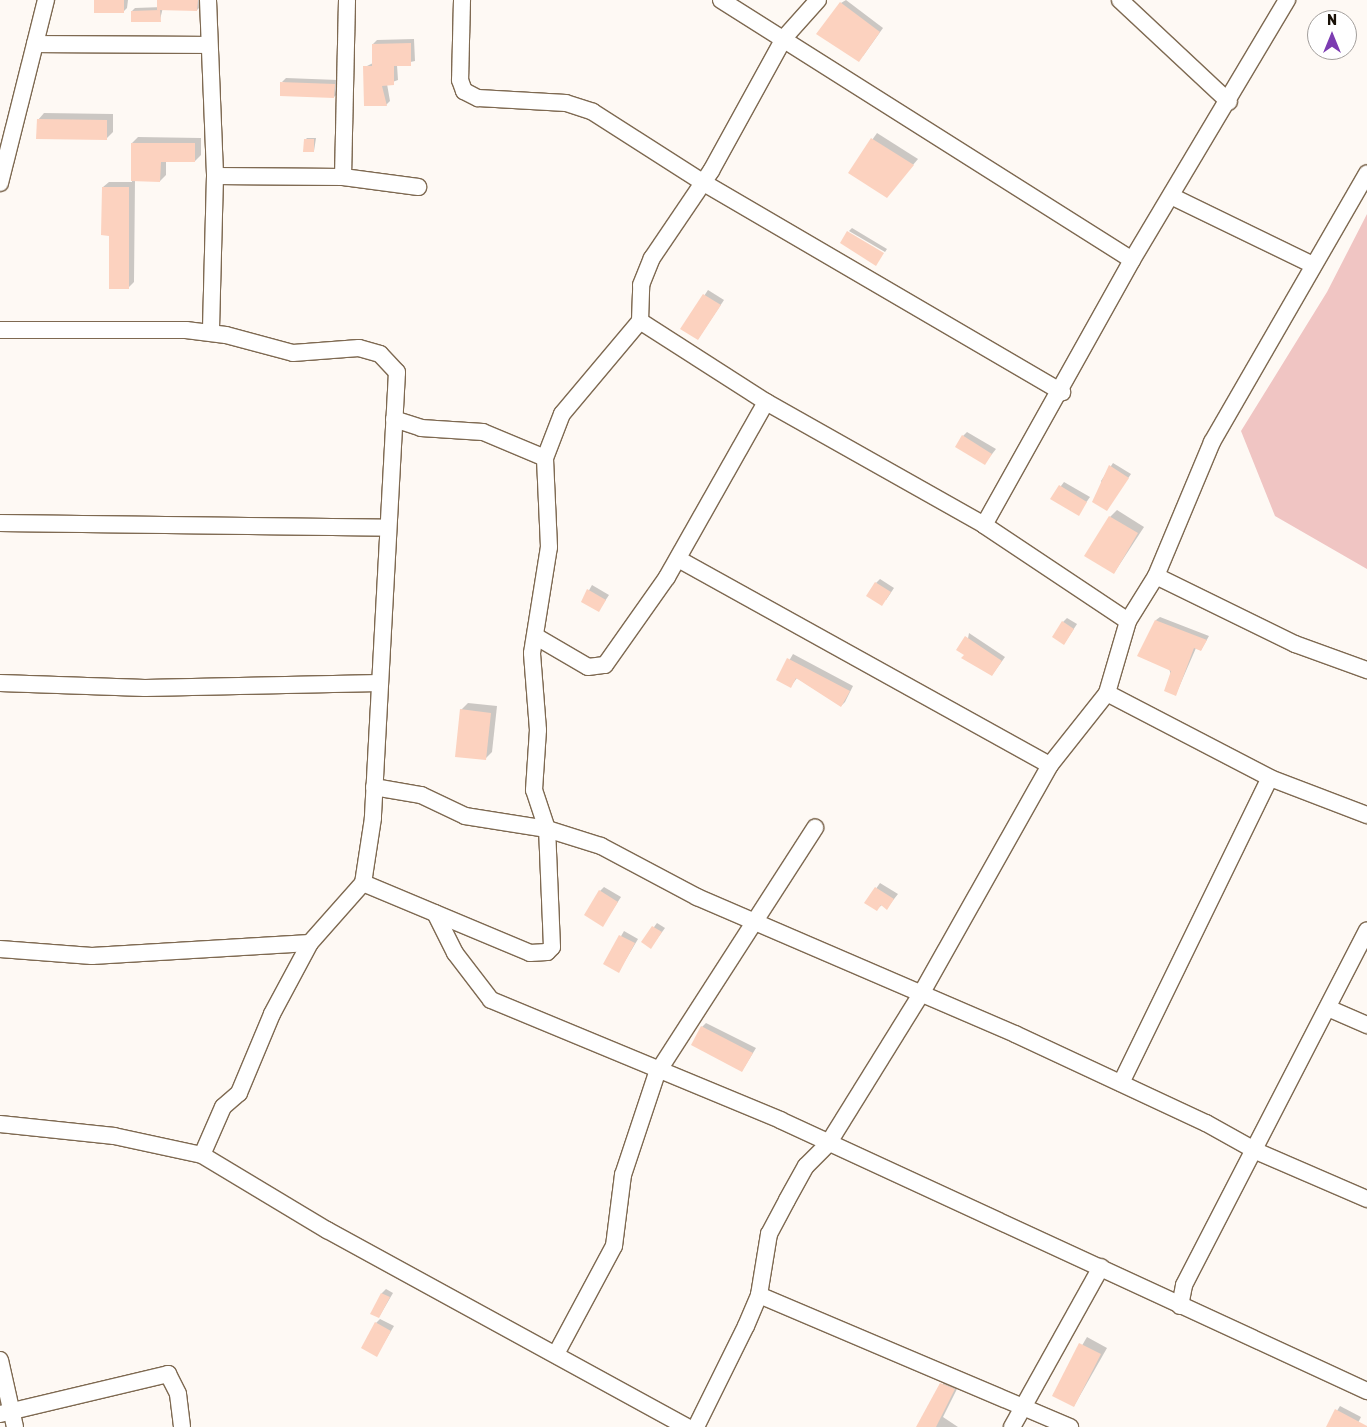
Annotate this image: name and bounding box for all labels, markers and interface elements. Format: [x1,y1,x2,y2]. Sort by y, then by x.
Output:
north arrow [1307,10,1357,60]
text: N [1327,12,1337,29]

